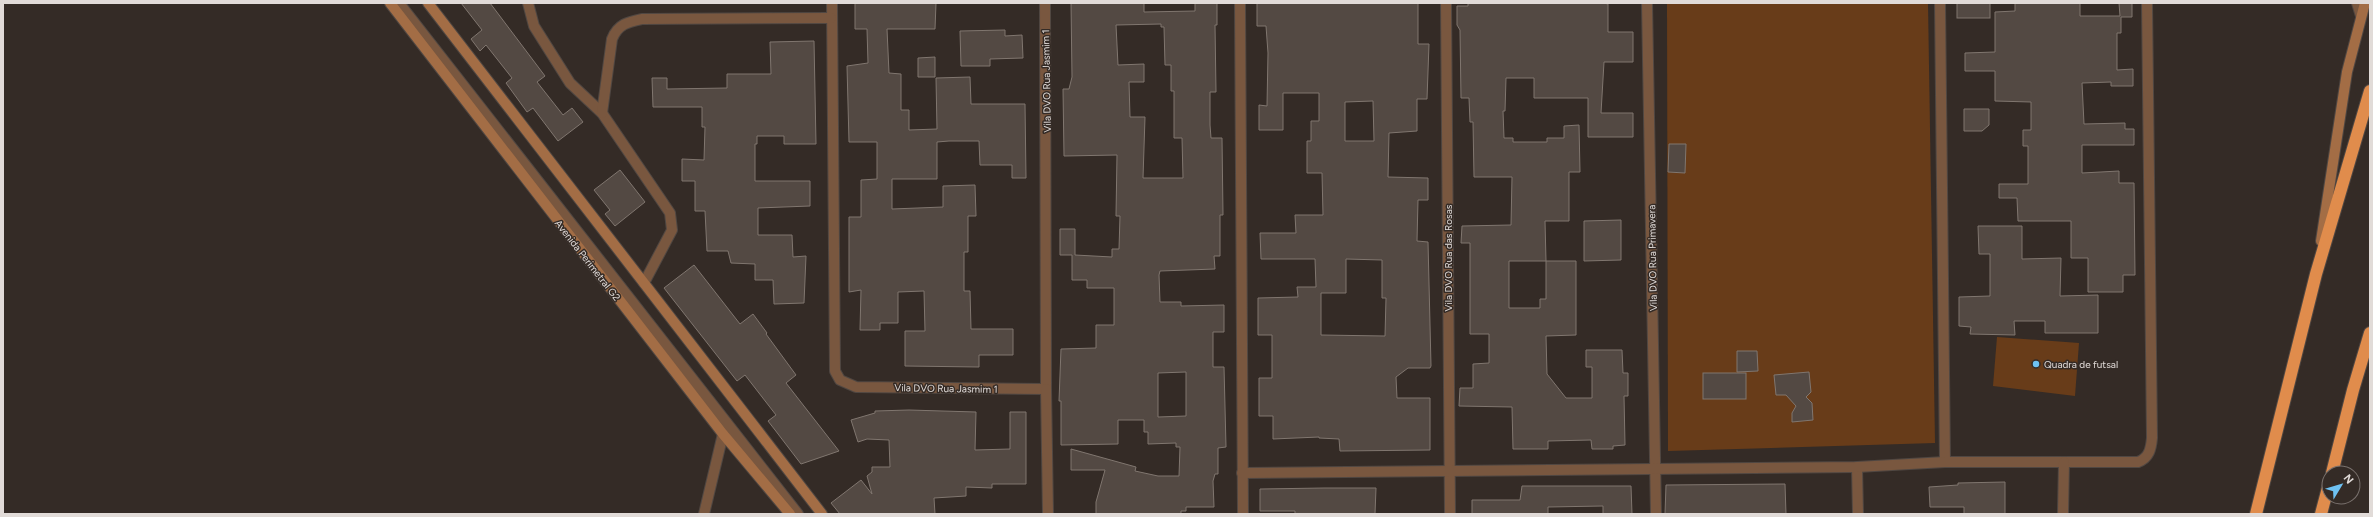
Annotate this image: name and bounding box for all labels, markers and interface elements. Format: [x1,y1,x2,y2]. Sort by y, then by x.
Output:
street label: Vila DVO Rua Jasmim 1 [1039,29,1054,133]
street label: Vila DVO Rua das Rosas [1442,204,1455,311]
street label: Vila DVO Rua Primavera [1645,205,1660,311]
street label: Avenida Perimetral G2 [552,217,623,304]
place label: Quadra de futsal [2044,358,2118,371]
marker: Quadra de futsal [2031,359,2041,369]
street label: Vila DVO Rua Jasmim 1 [894,381,998,396]
north arrow [2321,465,2361,505]
text: N [2341,472,2356,487]

